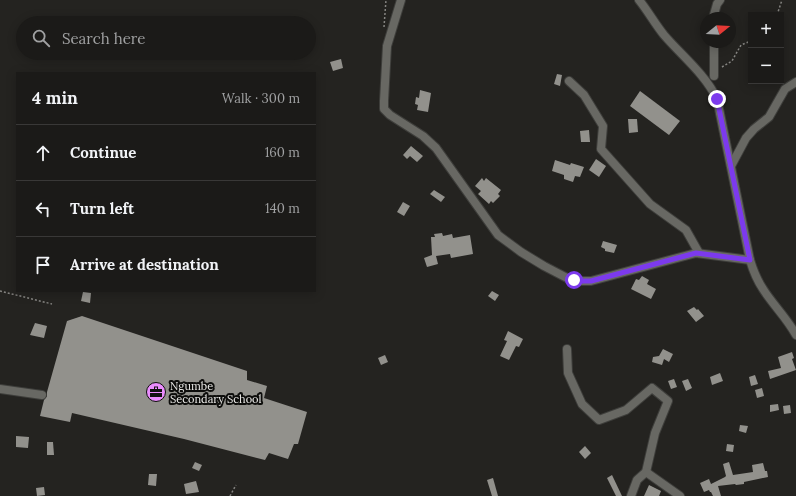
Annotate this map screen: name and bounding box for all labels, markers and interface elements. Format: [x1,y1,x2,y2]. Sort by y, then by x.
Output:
north arrow [700,12,736,48]
map controls [748,12,784,84]
button: + [748,12,784,48]
search box [16,16,316,60]
icon: search [30,27,52,49]
text: Search here [62,29,145,48]
button: − [748,48,784,84]
text: 4 min [32,87,78,109]
text: Walk · 300 m [222,90,300,107]
route end [708,90,726,108]
icon: ahead [32,142,54,164]
text: Continue [70,143,136,162]
text: 160 m [265,144,300,161]
icon: left [32,198,54,220]
text: Turn left [70,199,134,218]
text: 140 m [265,200,300,217]
icon: arrive [32,254,54,276]
text: Arrive at destination [70,255,219,274]
route start [565,271,583,289]
place label: Ngumbe Secondary School [170,379,262,406]
office icon: Ngumbe Secondary School [145,381,167,403]

